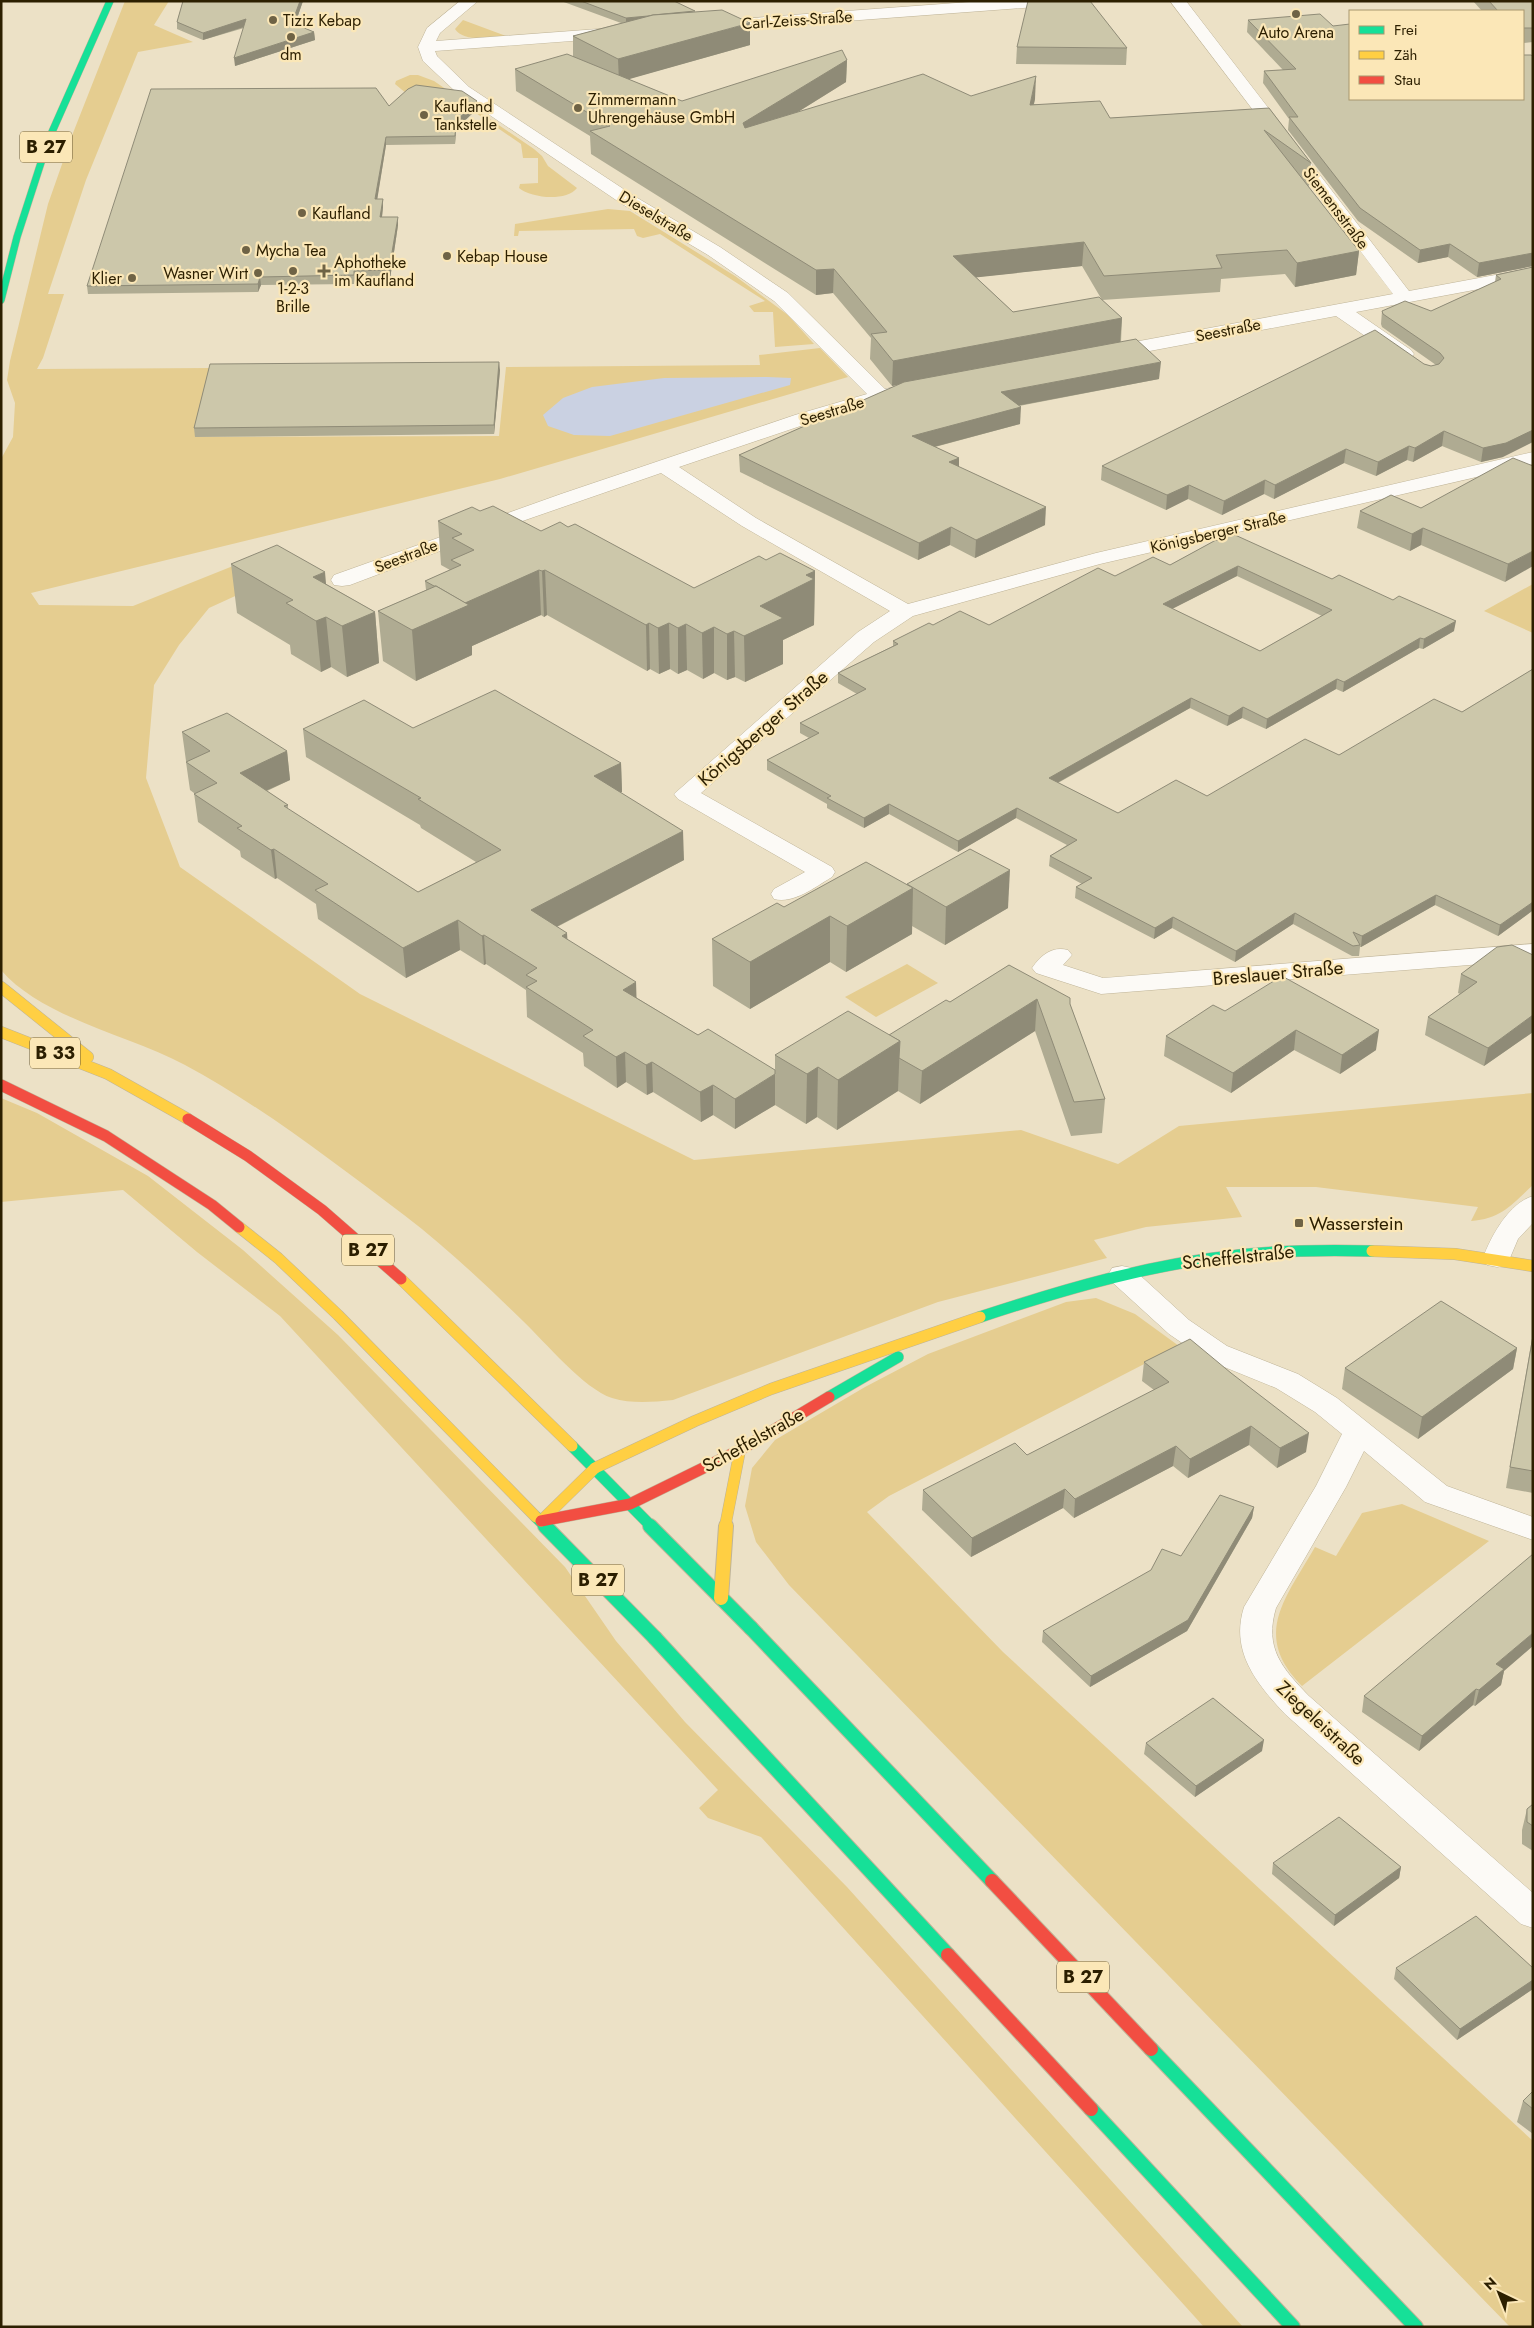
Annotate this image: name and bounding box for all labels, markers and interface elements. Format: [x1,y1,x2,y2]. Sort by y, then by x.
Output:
street label: Carl-Zeiss-Straße [741,5,853,35]
marker: Auto Arena [1290,8,1302,20]
place label: Tiziz Kebap [283,9,361,32]
legend [1349,10,1524,100]
marker: Tiziz Kebap [267,14,279,26]
text: Frei [1394,19,1418,41]
place label: Auto Arena [1258,21,1334,44]
marker: dm [285,31,297,43]
place label: dm [280,43,302,66]
text: Zäh [1394,44,1417,66]
text: Stau [1394,69,1421,91]
place label: Zimmermann Uhrengehäuse GmbH [588,88,735,129]
place label: Kaufland Tankstelle [434,95,497,136]
marker: Zimmermann Uhrengehäuse GmbH [572,102,584,114]
marker: Kaufland Tankstelle [418,109,430,121]
road number: B 27 [20,132,72,162]
street label: Siemensstraße [1297,162,1375,254]
street label: Dieselstraße [615,185,697,247]
place label: Kaufland [312,202,371,225]
marker: Kaufland [296,207,308,219]
place label: Mycha Tea [256,239,326,262]
marker: Mycha Tea [240,244,252,256]
place label: Kebap House [457,245,548,268]
marker: Kebap House [441,250,453,262]
place label: Aphotheke im Kaufland [334,251,414,292]
place label: Wasner Wirt [163,262,248,285]
marker: 1-2-3 Brille [287,265,299,277]
marker: Aphotheke im Kaufland [318,265,330,277]
place label: Klier [91,267,123,290]
marker: Wasner Wirt [252,267,264,279]
marker: Klier [126,272,138,284]
place label: 1-2-3 Brille [276,277,310,318]
street label: Seestraße [1193,312,1263,348]
street label: Seestraße [797,390,867,432]
street label: Königsberger Straße [1148,505,1288,559]
street label: Seestraße [371,533,441,579]
street label: Königsberger Straße [692,664,834,792]
street label: Breslauer Straße [1212,954,1345,992]
road number: B 33 [30,1038,80,1068]
place label: Wasserstein [1309,1210,1404,1237]
marker: Wasserstein [1293,1217,1305,1229]
road number: B 27 [342,1234,394,1266]
street label: Scheffelstraße [1181,1238,1296,1276]
street label: Scheffelstraße [697,1401,809,1479]
road number: B 27 [572,1564,624,1596]
street label: Ziegeleistraße [1270,1675,1372,1772]
road number: B 27 [1057,1961,1109,1992]
north arrow [1474,2268,1524,2318]
text: N [1479,2272,1501,2295]

